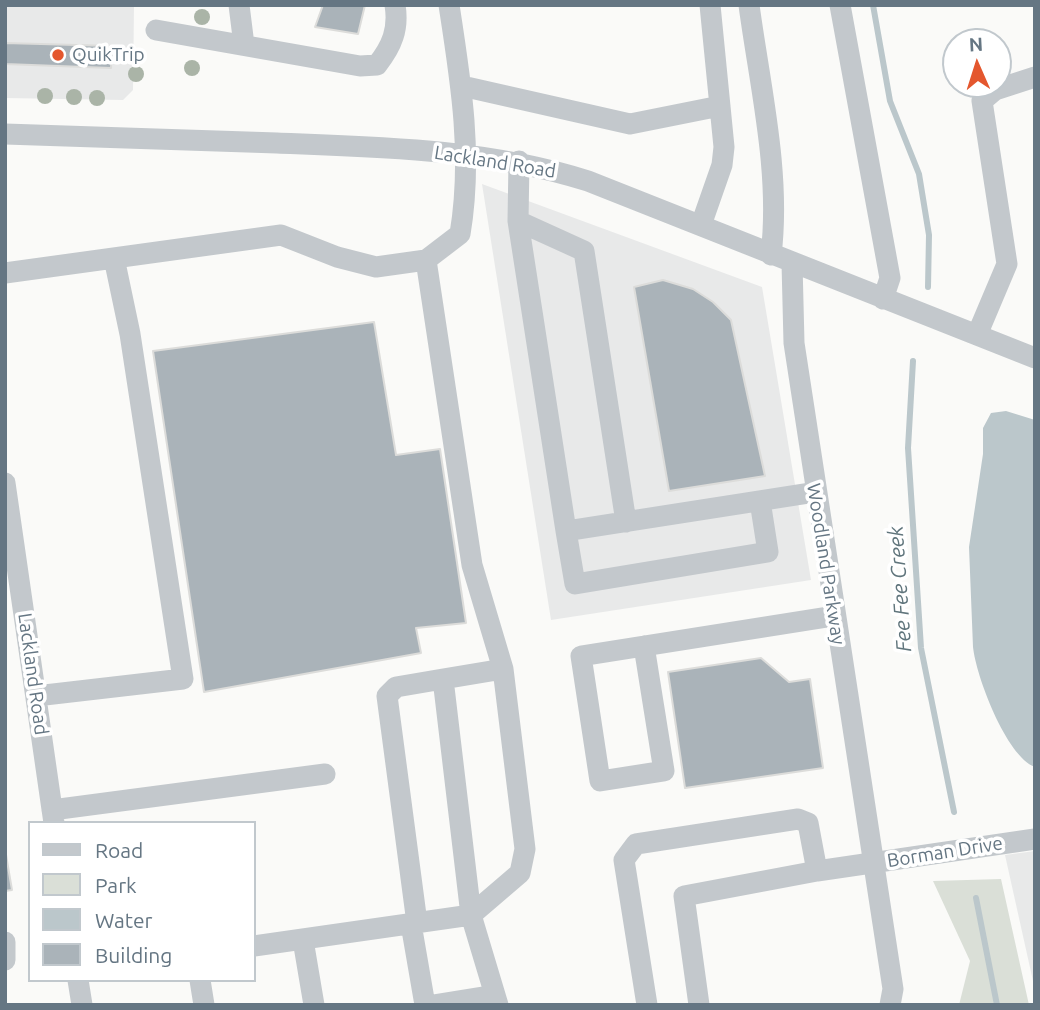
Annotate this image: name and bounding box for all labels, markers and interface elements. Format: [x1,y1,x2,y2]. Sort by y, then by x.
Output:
north arrow [942,28,1012,98]
text: N [968,33,984,55]
place label: QuikTrip [72,44,145,66]
marker: QuikTrip [50,47,66,63]
street label: Lackland Road [433,141,557,183]
street label: Woodland Parkway [802,482,850,646]
water label: Fee Fee Creek [883,525,917,653]
street label: Lackland Road [13,612,53,736]
legend [28,821,256,982]
street label: Borman Drive [886,832,1004,872]
text: Road [95,838,143,862]
text: Park [95,873,137,897]
text: Water [95,908,153,932]
text: Building [95,943,172,967]

